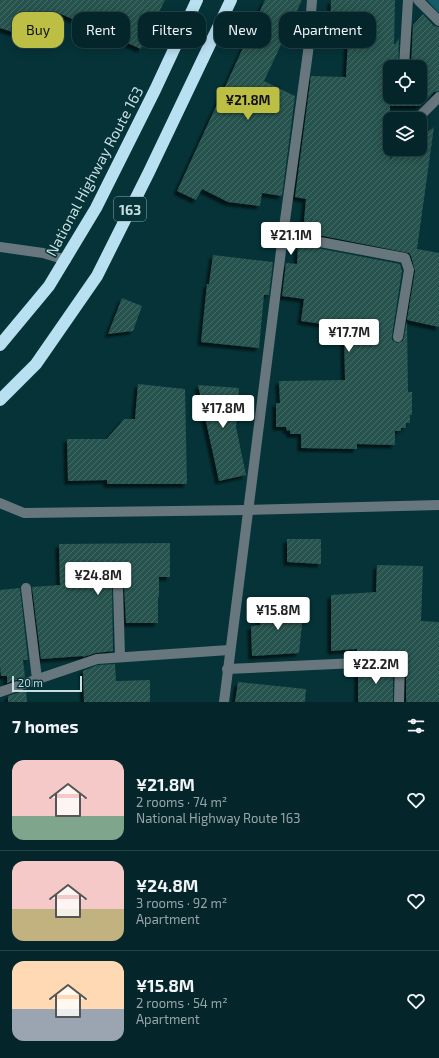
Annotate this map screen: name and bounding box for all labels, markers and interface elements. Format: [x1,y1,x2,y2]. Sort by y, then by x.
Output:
chip: Buy [12,12,64,48]
chip: Rent [72,12,130,48]
chip: Filters [138,12,206,48]
chip: New [214,12,271,48]
chip: Apartment [279,12,376,48]
map controls [383,60,427,156]
button: locate [383,60,427,104]
street label: National Highway Route 163 [41,83,147,259]
pin: ¥21.8M [215,87,281,121]
text: ¥21.8M [226,92,270,108]
button: layers [383,112,427,156]
road number: 163 [114,197,146,221]
pin: ¥21.1M [258,222,324,256]
text: ¥21.1M [270,227,312,243]
pin: ¥17.7M [316,319,382,353]
text: ¥17.7M [328,324,370,340]
pin: ¥17.8M [190,395,256,429]
text: ¥17.8M [201,400,245,416]
pin: ¥24.8M [65,562,131,596]
text: ¥24.8M [74,567,122,583]
pin: ¥15.8M [245,597,311,631]
text: ¥15.8M [256,602,300,618]
pin: ¥22.2M [343,651,409,685]
text: ¥22.2M [353,656,399,672]
scale bar [12,674,82,693]
text: 20 m [18,676,43,689]
icon: filters [405,715,427,737]
text: 7 homes [12,716,79,736]
text: ¥21.8M [136,774,195,794]
icon: home [44,776,92,824]
icon: heart [405,789,427,811]
text: 2 rooms · 74 m² [136,794,227,810]
text: National Highway Route 163 [136,810,300,826]
text: ¥24.8M [136,875,198,895]
icon: home [44,877,92,925]
icon: heart [405,890,427,912]
text: 3 rooms · 92 m² [136,895,227,911]
text: Apartment [136,911,200,927]
text: ¥15.8M [136,975,194,995]
icon: home [44,977,92,1025]
icon: heart [405,990,427,1012]
text: 2 rooms · 54 m² [136,995,228,1011]
text: Apartment [136,1011,200,1027]

